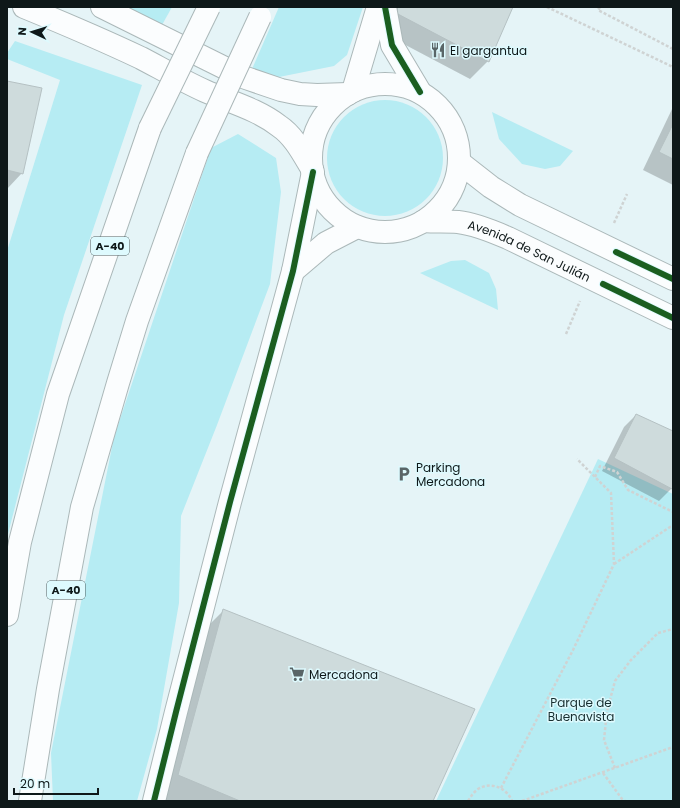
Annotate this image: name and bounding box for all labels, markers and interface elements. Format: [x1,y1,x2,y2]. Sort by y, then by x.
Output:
north arrow [12,12,52,52]
text: N [14,27,30,36]
restaurant icon: El gargantua [429,41,447,59]
place label: El gargantua [450,42,527,59]
street label: Avenida de San Julián [466,215,593,285]
road number: A-40 [91,237,129,255]
place label: Parking Mercadona [416,459,485,490]
parking icon: Parking Mercadona [395,465,413,483]
road number: A-40 [47,581,85,599]
supermarket icon: Mercadona [288,665,306,683]
place label: Mercadona [309,666,378,683]
park label: Parque de Buenavista [548,694,614,725]
scale bar [14,770,98,796]
text: 20 m [20,775,50,792]

